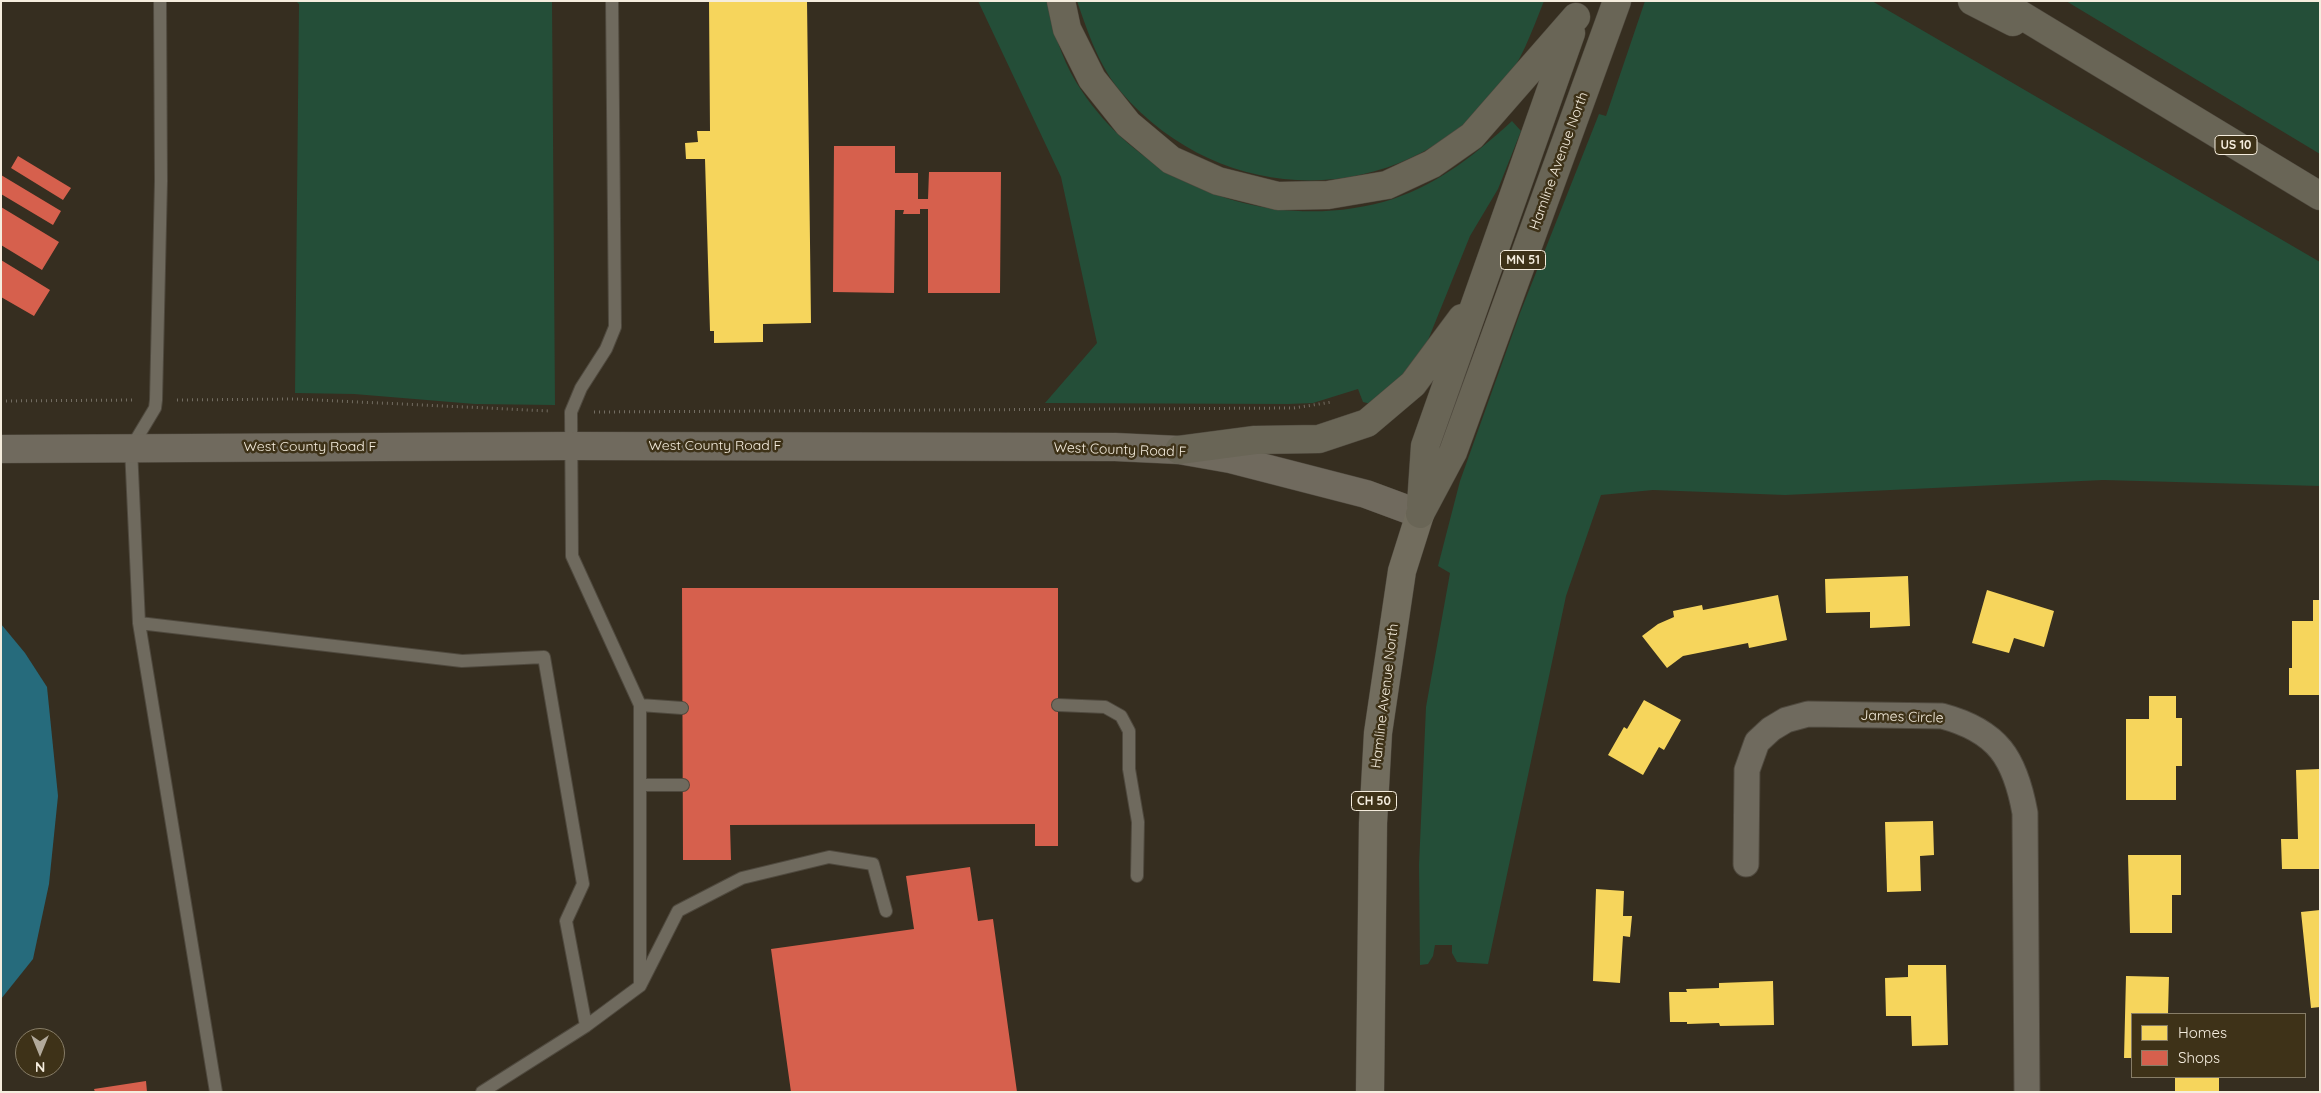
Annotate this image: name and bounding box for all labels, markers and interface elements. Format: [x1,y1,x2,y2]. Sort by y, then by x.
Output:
street label: Hamline Avenue North [1526,90,1592,232]
road number: US 10 [2215,136,2257,154]
road number: MN 51 [1500,250,1546,270]
street label: West County Road F [648,438,782,454]
street label: West County Road F [243,439,377,455]
street label: West County Road F [1053,439,1187,461]
street label: Hamline Avenue North [1368,623,1402,769]
street label: James Circle [1860,707,1944,727]
road number: CH 50 [1352,791,1396,810]
legend [2131,1013,2306,1078]
text: Homes [2178,1023,2227,1042]
north arrow [15,1028,65,1078]
text: Shops [2178,1048,2220,1067]
text: N [35,1058,45,1076]

